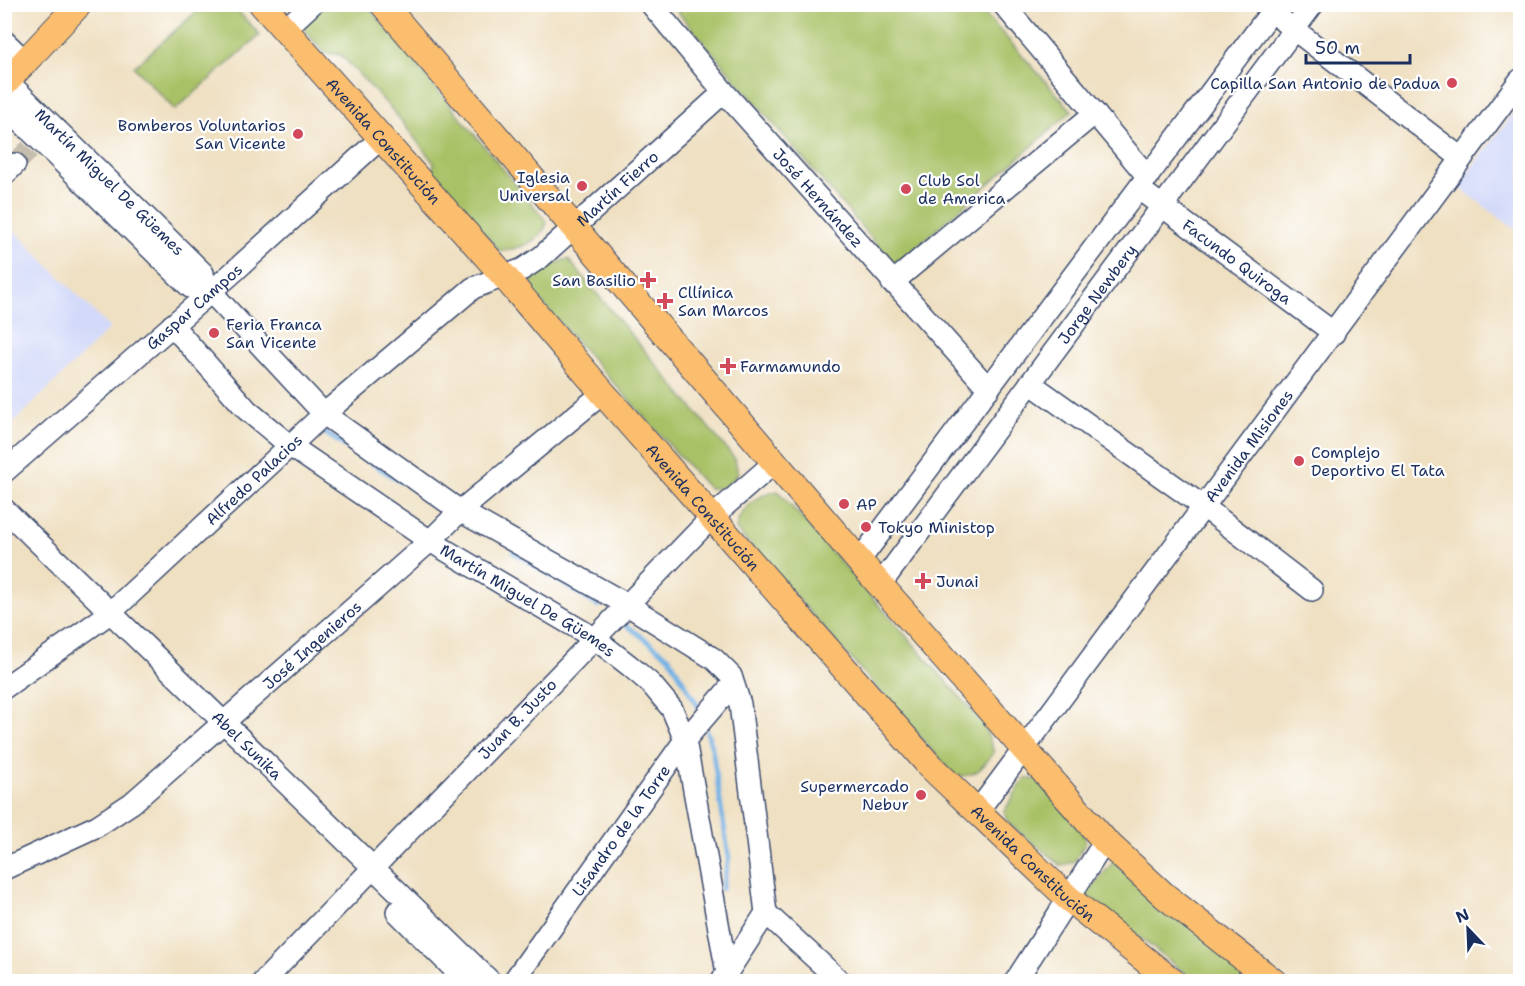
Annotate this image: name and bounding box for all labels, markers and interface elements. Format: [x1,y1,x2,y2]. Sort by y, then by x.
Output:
scale bar [1306,27,1410,65]
text: 50 m [1315,36,1360,60]
street label: Avenida Constitución [322,73,446,209]
place label: Capilla San Antonio de Padua [1210,73,1440,94]
marker: Capilla San Antonio de Padua [1445,76,1459,90]
street label: Martín Miguel De Güemes [31,104,189,260]
place label: Bomberos Voluntarios San Vicente [118,115,286,154]
marker: Bomberos Voluntarios San Vicente [291,127,305,141]
street label: José Hernández [768,144,868,252]
street label: Martín Fierro [572,146,663,231]
place label: Iglesia Universal [499,167,570,206]
place label: Club Sol de America [918,170,1006,209]
marker: Iglesia Universal [575,179,589,193]
marker: Club Sol de America [899,182,913,196]
street label: Facundo Quiroga [1178,214,1296,309]
street label: Jorge Newbery [1053,240,1141,348]
street label: Gaspar Campos [141,259,247,354]
place label: San Basilio [552,270,636,291]
marker: San Basilio [641,273,655,287]
place label: Cllínica San Marcos [678,282,769,321]
marker: Cllínica San Marcos [656,292,674,310]
place label: Feria Franca San Vicente [226,314,322,353]
marker: Feria Franca San Vicente [207,326,221,340]
place label: Farmamundo [740,356,841,377]
marker: Farmamundo [721,359,735,373]
street label: Avenida Misiones [1200,385,1298,507]
street label: Alfredo Palacios [201,429,307,530]
street label: Avenida Constitución [641,439,765,575]
place label: Complejo Deportivo El Tata [1311,442,1445,481]
marker: Complejo Deportivo El Tata [1292,454,1306,468]
place label: AP [856,494,877,515]
marker: AP [837,497,851,511]
place label: Tokyo Ministop [878,517,995,538]
marker: Tokyo Ministop [859,520,873,534]
street label: Martín Miguel De Güemes [436,539,620,661]
place label: Junai [936,571,979,592]
marker: Junai [914,572,932,590]
street label: José Ingenieros [258,596,366,694]
street label: Juan B. Justo [473,674,561,764]
street label: Abel Sunika [207,706,287,784]
street label: Lisandro de la Torre [567,760,675,900]
place label: Supermercado Nebur [800,776,909,815]
marker: Supermercado Nebur [914,788,928,802]
street label: Avenida Constitución [966,800,1100,926]
north arrow [1438,899,1498,959]
text: N [1452,904,1472,928]

